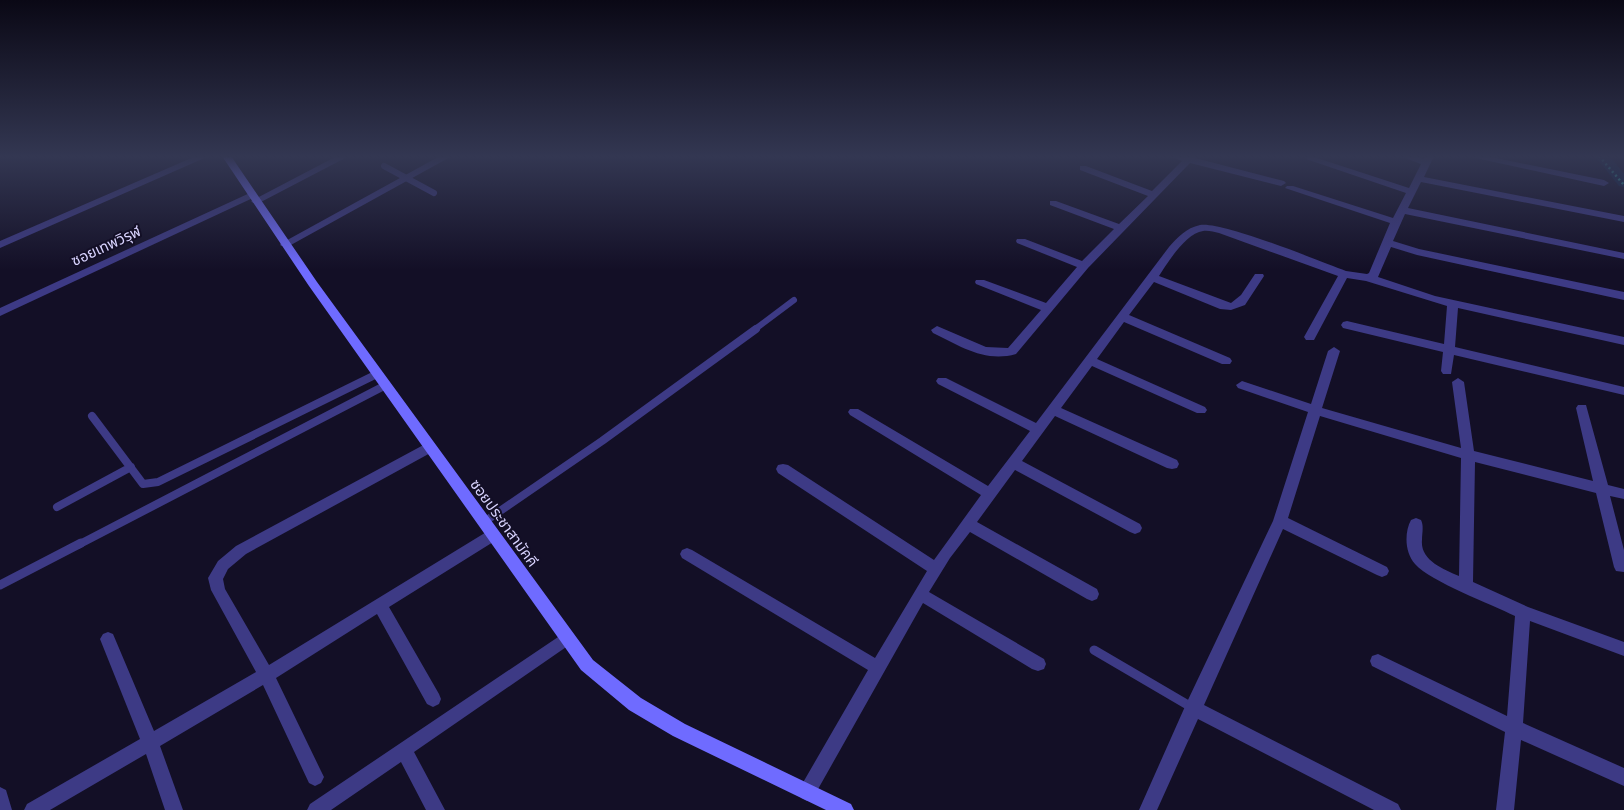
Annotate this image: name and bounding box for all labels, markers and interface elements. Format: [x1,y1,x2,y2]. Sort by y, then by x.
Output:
street label: ซอยเทพวิรุฬ [68,222,144,270]
street label: ซอยประชาสามัคคี [466,476,542,570]

